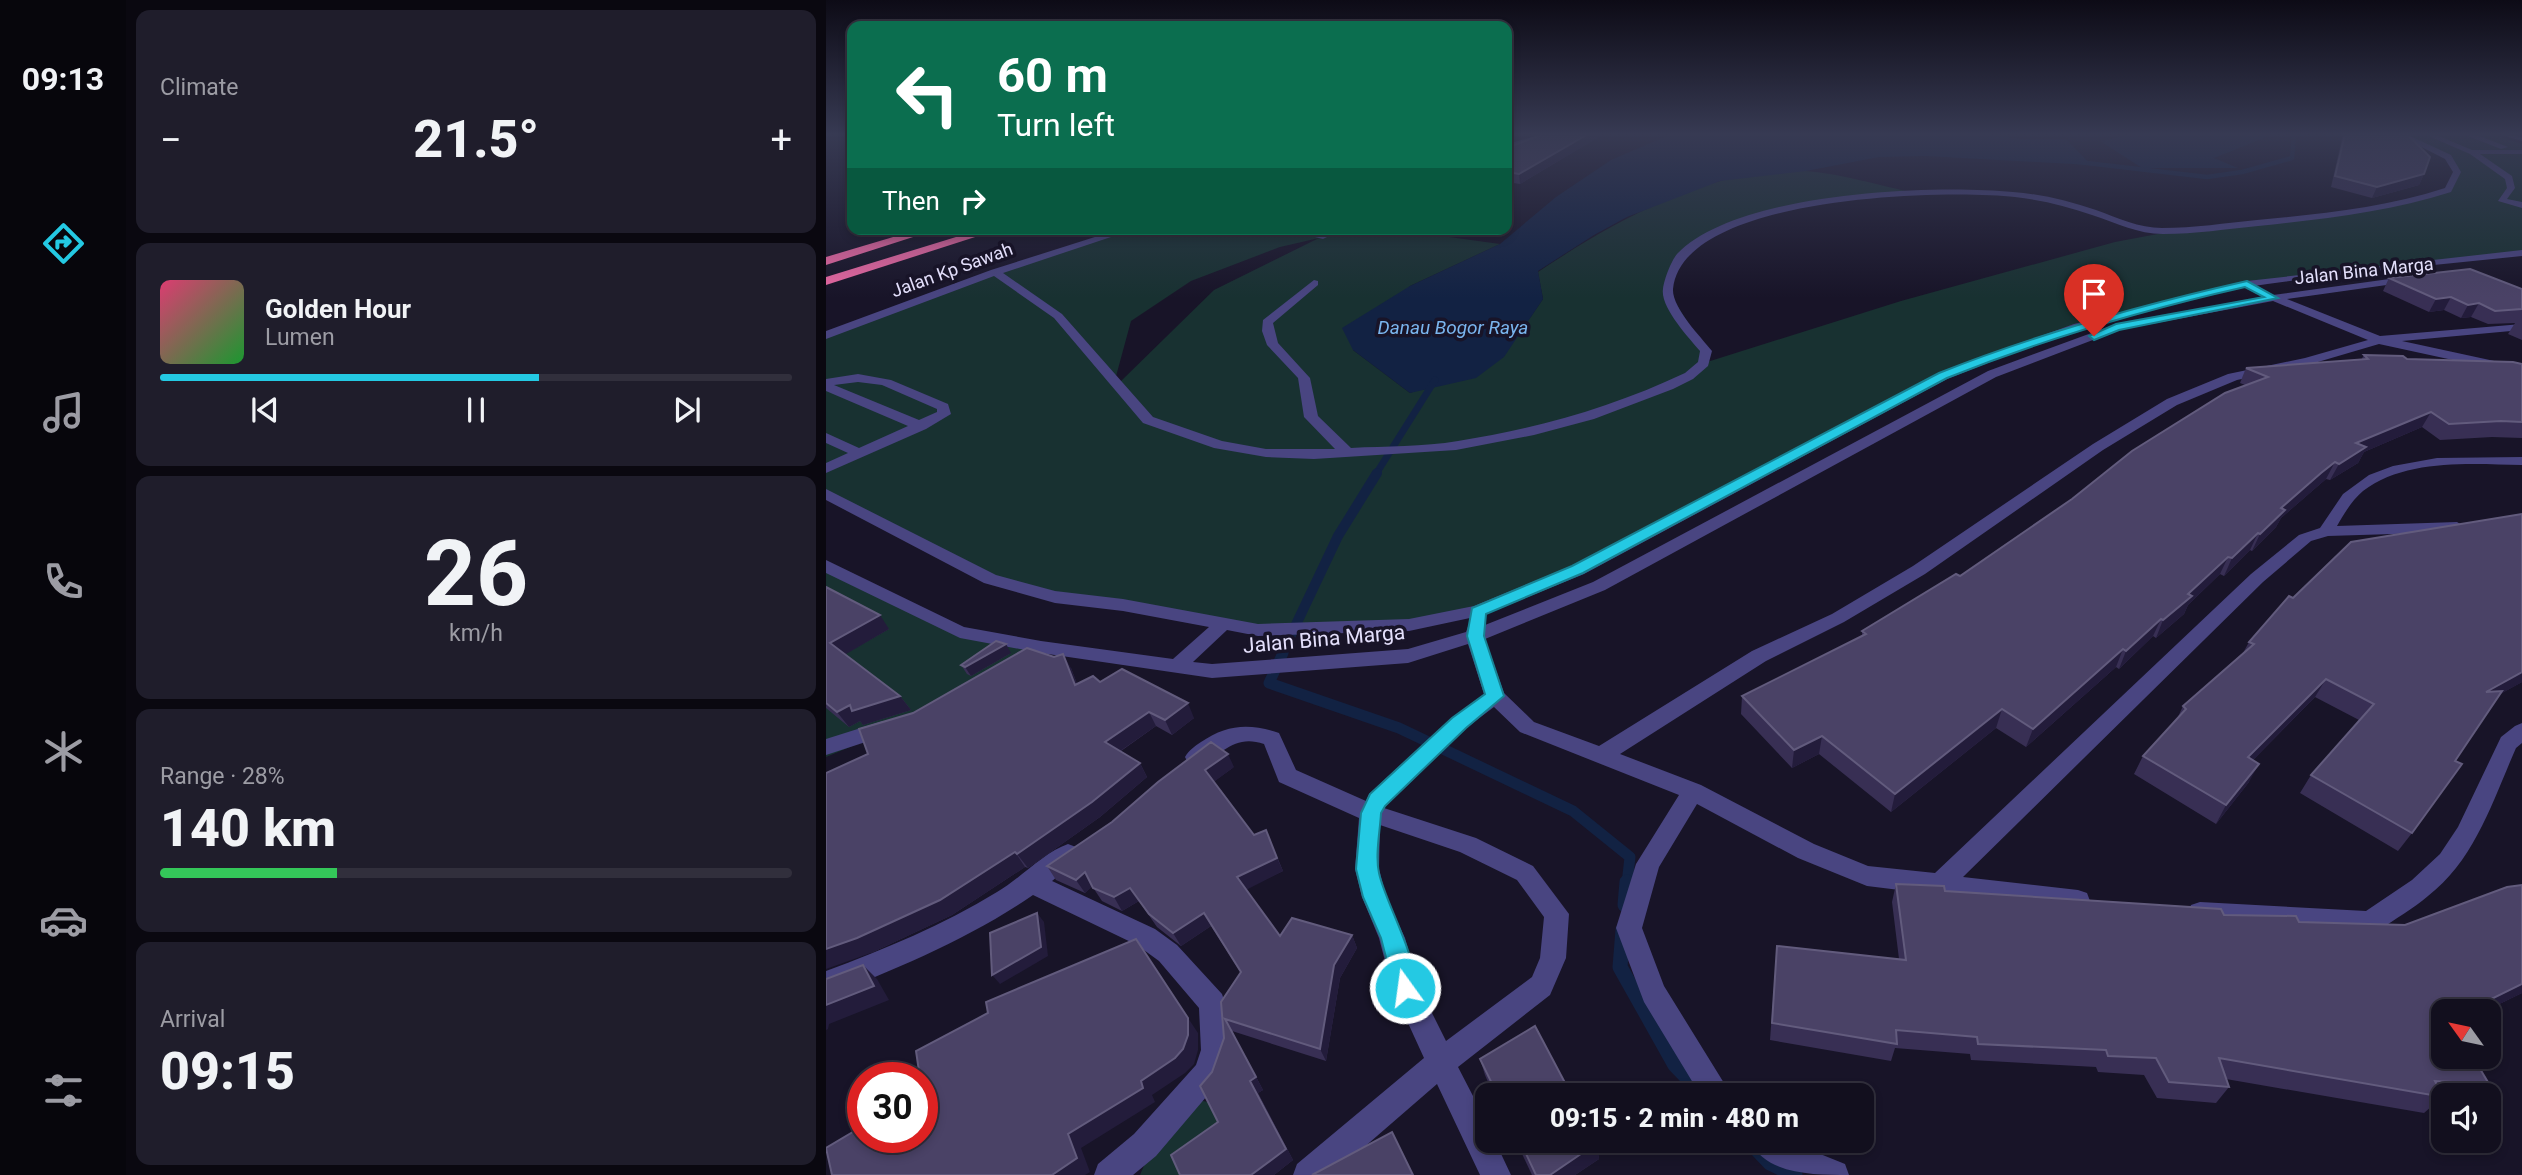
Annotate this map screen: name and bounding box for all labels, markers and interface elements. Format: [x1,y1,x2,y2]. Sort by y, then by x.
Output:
text: 60 m [997,47,1108,104]
icon: left [882,49,973,140]
text: 09:13 [22,60,104,98]
text: Climate [160,74,239,101]
text: Turn left [997,106,1115,144]
text: 21.5° [413,109,539,170]
text: − [160,118,182,162]
text: + [770,118,792,162]
icon: right [954,182,992,220]
text: Then [882,186,940,216]
icon: directions [39,219,88,268]
street label: Jalan Kp Sawah [888,238,1015,301]
street label: Jalan Bina Marga [2294,253,2434,288]
pin [2064,264,2124,336]
icon: arrive [2075,275,2113,313]
text: Golden Hour [265,294,411,324]
water label: Danau Bogor Raya [1378,316,1528,339]
text: Lumen [265,324,335,351]
icon: music [39,388,88,437]
icon: previous [246,391,284,429]
icon: pause [457,391,495,429]
icon: next [668,391,706,429]
text: 26 [424,521,528,627]
icon: phone [39,557,88,606]
text: km/h [449,620,503,647]
street label: Jalan Bina Marga [1242,620,1406,658]
icon: climate [39,727,88,776]
text: Range · 28% [160,763,285,790]
text: 140 km [160,798,336,859]
icon: car [39,896,88,945]
position arrow [1368,951,1442,1025]
north arrow [2431,999,2501,1069]
map controls [2431,999,2501,1153]
text: Arrival [160,1006,225,1033]
text: 09:15 [160,1041,295,1102]
speed limit sign: 30 [847,1062,938,1153]
icon: filters [39,1066,88,1115]
button: sound [2431,1083,2501,1153]
text: 09:15 · 2 min · 480 m [1550,1103,1799,1133]

